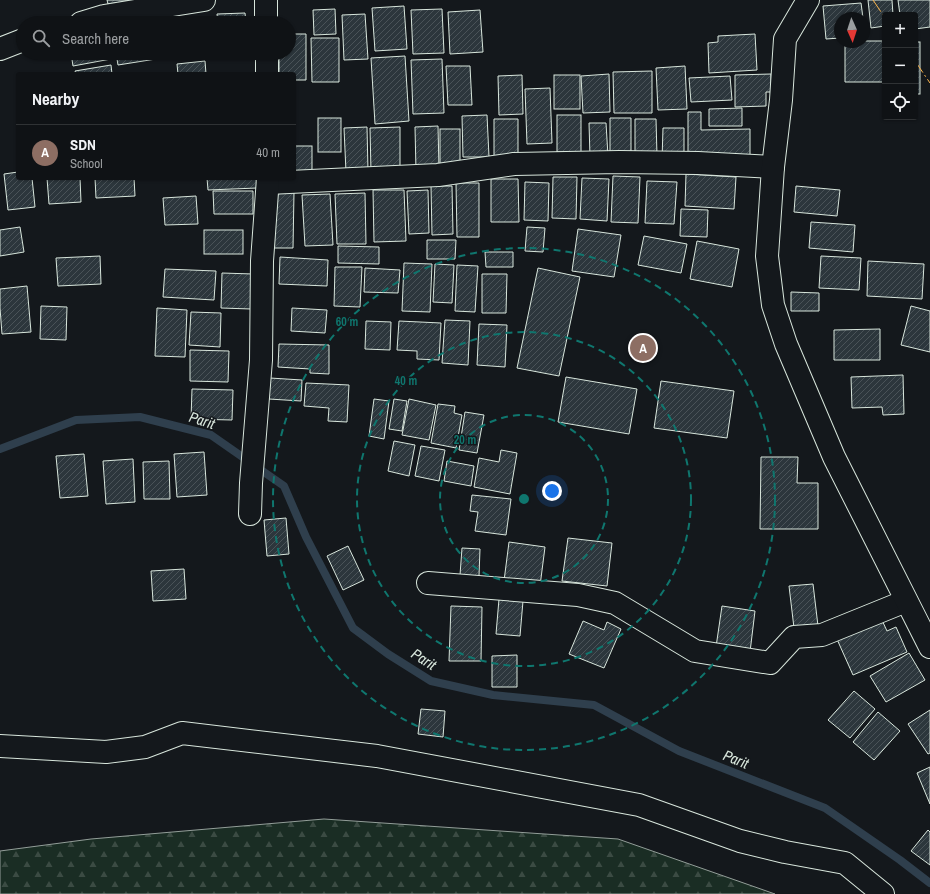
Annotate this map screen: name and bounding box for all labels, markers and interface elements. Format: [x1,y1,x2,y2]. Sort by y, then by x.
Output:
north arrow [834,12,870,48]
map controls [882,12,918,120]
button: + [882,12,918,48]
search box [16,16,296,60]
icon: search [30,27,52,49]
text: Search here [62,28,129,49]
button: − [882,48,918,84]
button: locate [882,84,918,120]
text: Nearby [32,87,79,110]
text: SDN [70,134,96,155]
text: A [41,144,49,161]
text: 40 m [256,144,280,161]
text: School [70,155,103,172]
text: 60 m [336,314,358,330]
pin: A [630,333,656,363]
text: 40 m [395,373,417,389]
water label: Parit [186,406,218,434]
text: 20 m [454,432,476,448]
your location [542,481,562,501]
centre of rings [517,492,531,506]
water label: Parit [407,643,441,675]
water label: Parit [720,744,753,774]

